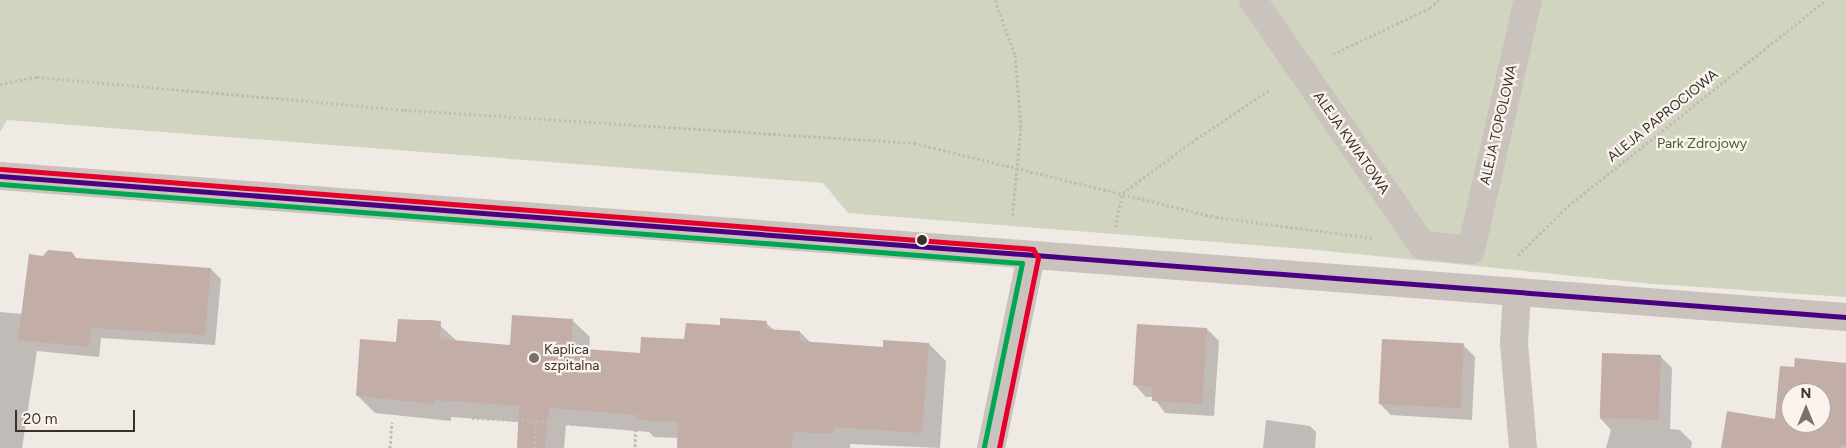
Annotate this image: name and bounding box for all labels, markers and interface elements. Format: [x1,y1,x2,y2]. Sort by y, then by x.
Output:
street label: ALEJA TOPOLOWA [1477,63,1521,187]
street label: ALEJA PAPROCIOWA [1604,66,1722,166]
street label: ALEJA KWIATOWA [1309,89,1393,197]
park label: Park Zdrojowy [1657,136,1747,152]
unlabelled marker [917,235,927,245]
place label: Kaplica szpitalna [544,342,599,374]
marker: Kaplica szpitalna [528,352,540,364]
north arrow [1781,383,1831,433]
text: N [1801,385,1811,402]
scale bar [18,400,138,432]
text: 20 m [23,410,57,428]

